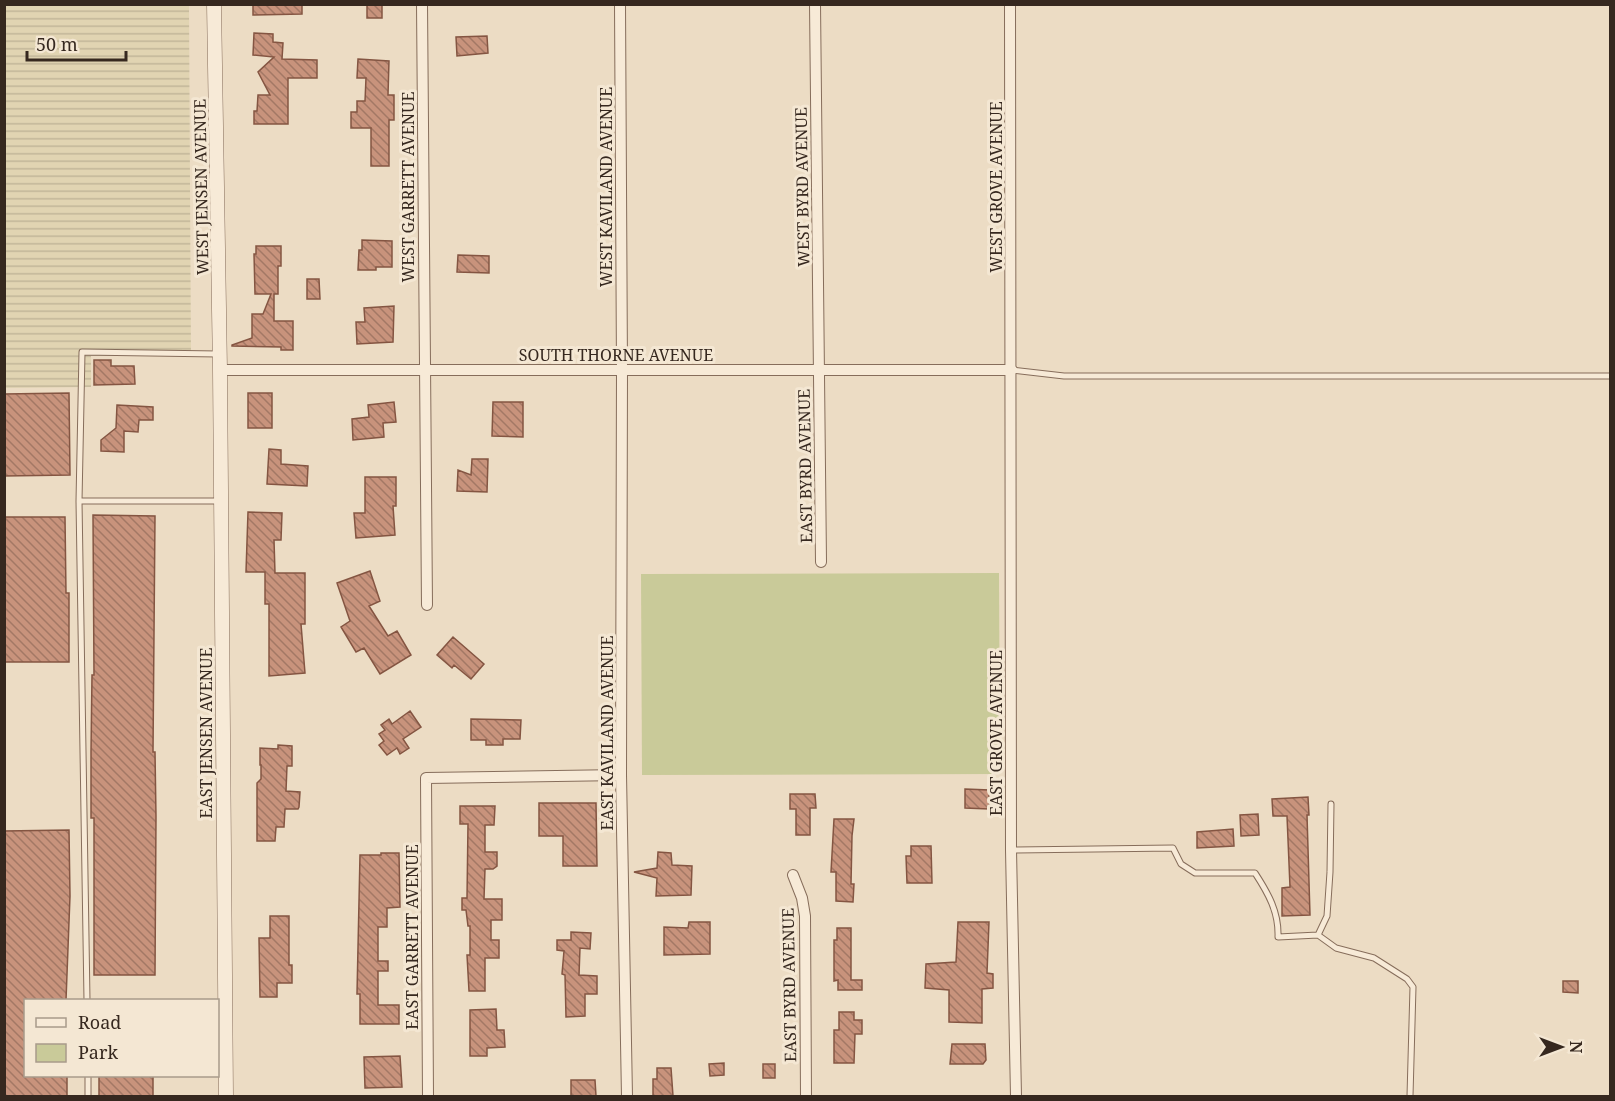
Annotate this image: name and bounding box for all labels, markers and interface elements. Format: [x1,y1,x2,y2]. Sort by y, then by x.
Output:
scale bar [27,24,126,62]
text: 50 m [36,32,78,56]
street label: WEST KAVILAND AVENUE [595,87,617,287]
street label: WEST GARRETT AVENUE [397,92,419,282]
street label: WEST JENSEN AVENUE [188,99,214,275]
street label: WEST GROVE AVENUE [985,101,1007,273]
street label: WEST BYRD AVENUE [790,107,814,267]
street label: SOUTH THORNE AVENUE [519,344,713,366]
street label: EAST BYRD AVENUE [793,389,817,543]
street label: EAST KAVILAND AVENUE [596,635,618,831]
street label: EAST JENSEN AVENUE [195,648,217,818]
street label: EAST GROVE AVENUE [985,650,1007,816]
street label: EAST GARRETT AVENUE [401,844,423,1030]
street label: EAST BYRD AVENUE [777,908,801,1062]
legend [24,999,219,1077]
text: Road [78,1010,121,1034]
north arrow [1531,1017,1591,1077]
text: Park [78,1040,118,1064]
text: N [1565,1041,1587,1054]

